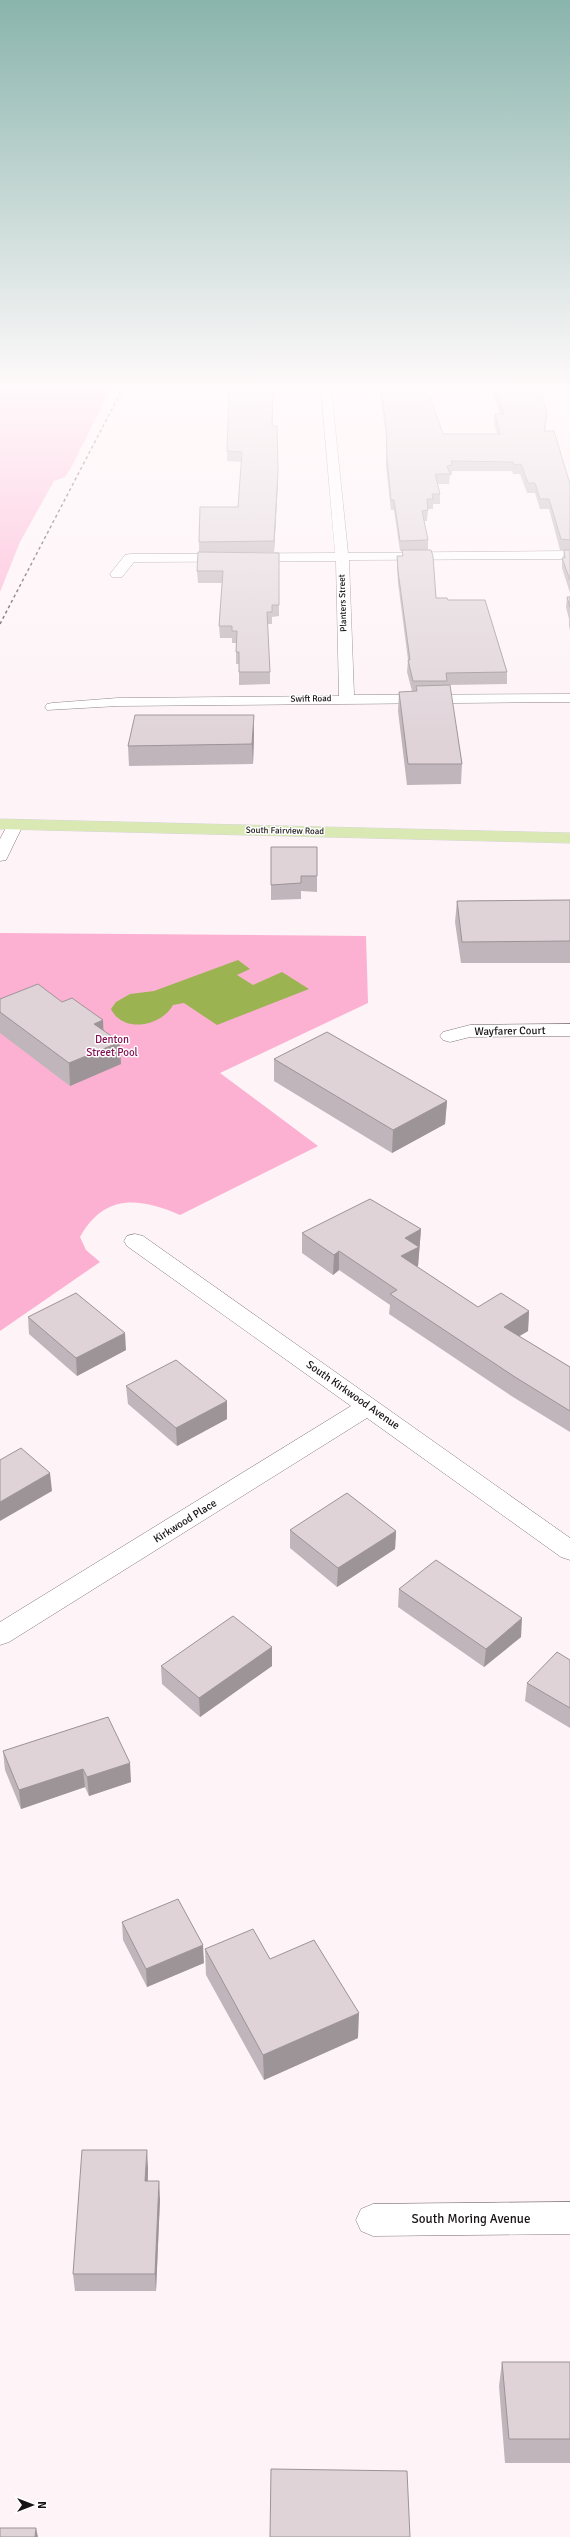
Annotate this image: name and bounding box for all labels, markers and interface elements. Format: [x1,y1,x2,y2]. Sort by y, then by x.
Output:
street label: Planters Street [336,574,350,632]
street label: Swift Road [290,693,332,705]
street label: South Fairview Road [246,825,324,837]
street label: Wayfarer Court [474,1024,546,1038]
park label: Denton Street Pool [86,1033,138,1059]
street label: South Kirkwood Avenue [304,1358,402,1432]
street label: Kirkwood Place [151,1496,219,1546]
street label: South Moring Avenue [412,2211,530,2227]
north arrow [12,2485,52,2525]
text: N [35,2501,48,2509]

